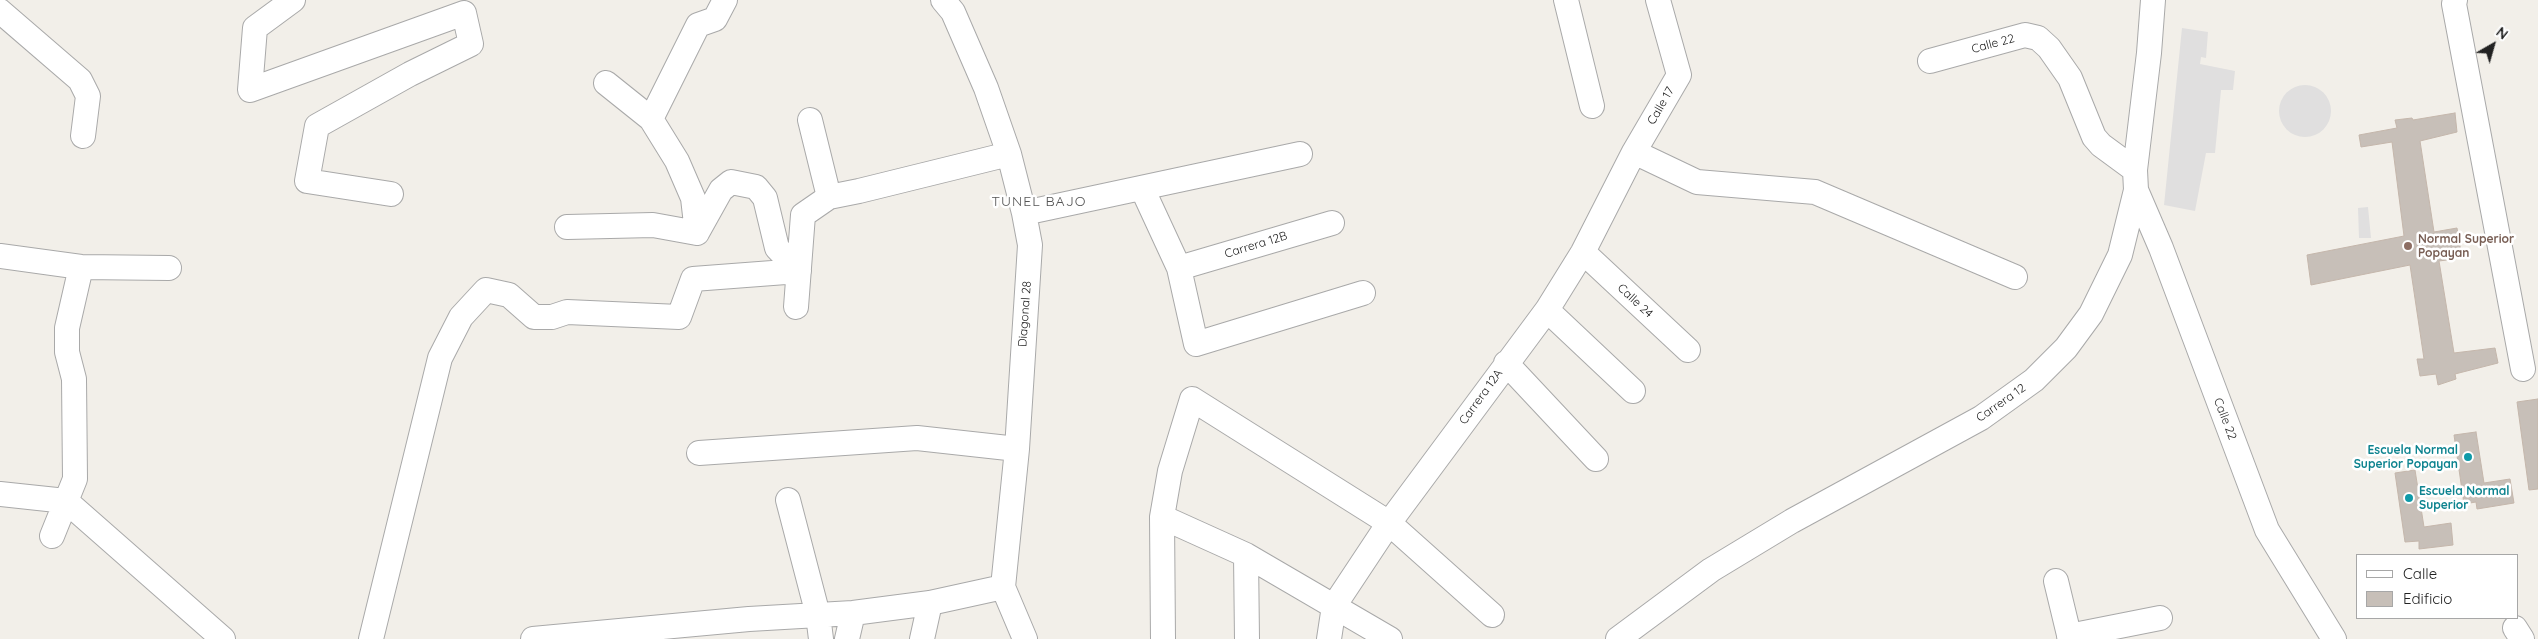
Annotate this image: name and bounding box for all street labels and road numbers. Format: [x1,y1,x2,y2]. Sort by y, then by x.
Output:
street label: Calle 22 [1970,31,2016,57]
street label: Calle 17 [1644,85,1678,127]
street label: Carrera 12B [1223,229,1289,261]
street label: Diagonal 28 [1016,280,1034,348]
street label: Calle 24 [1614,281,1656,321]
street label: Carrera 12A [1456,367,1506,427]
street label: Carrera 12 [1974,381,2028,425]
street label: Calle 22 [2210,396,2240,442]

